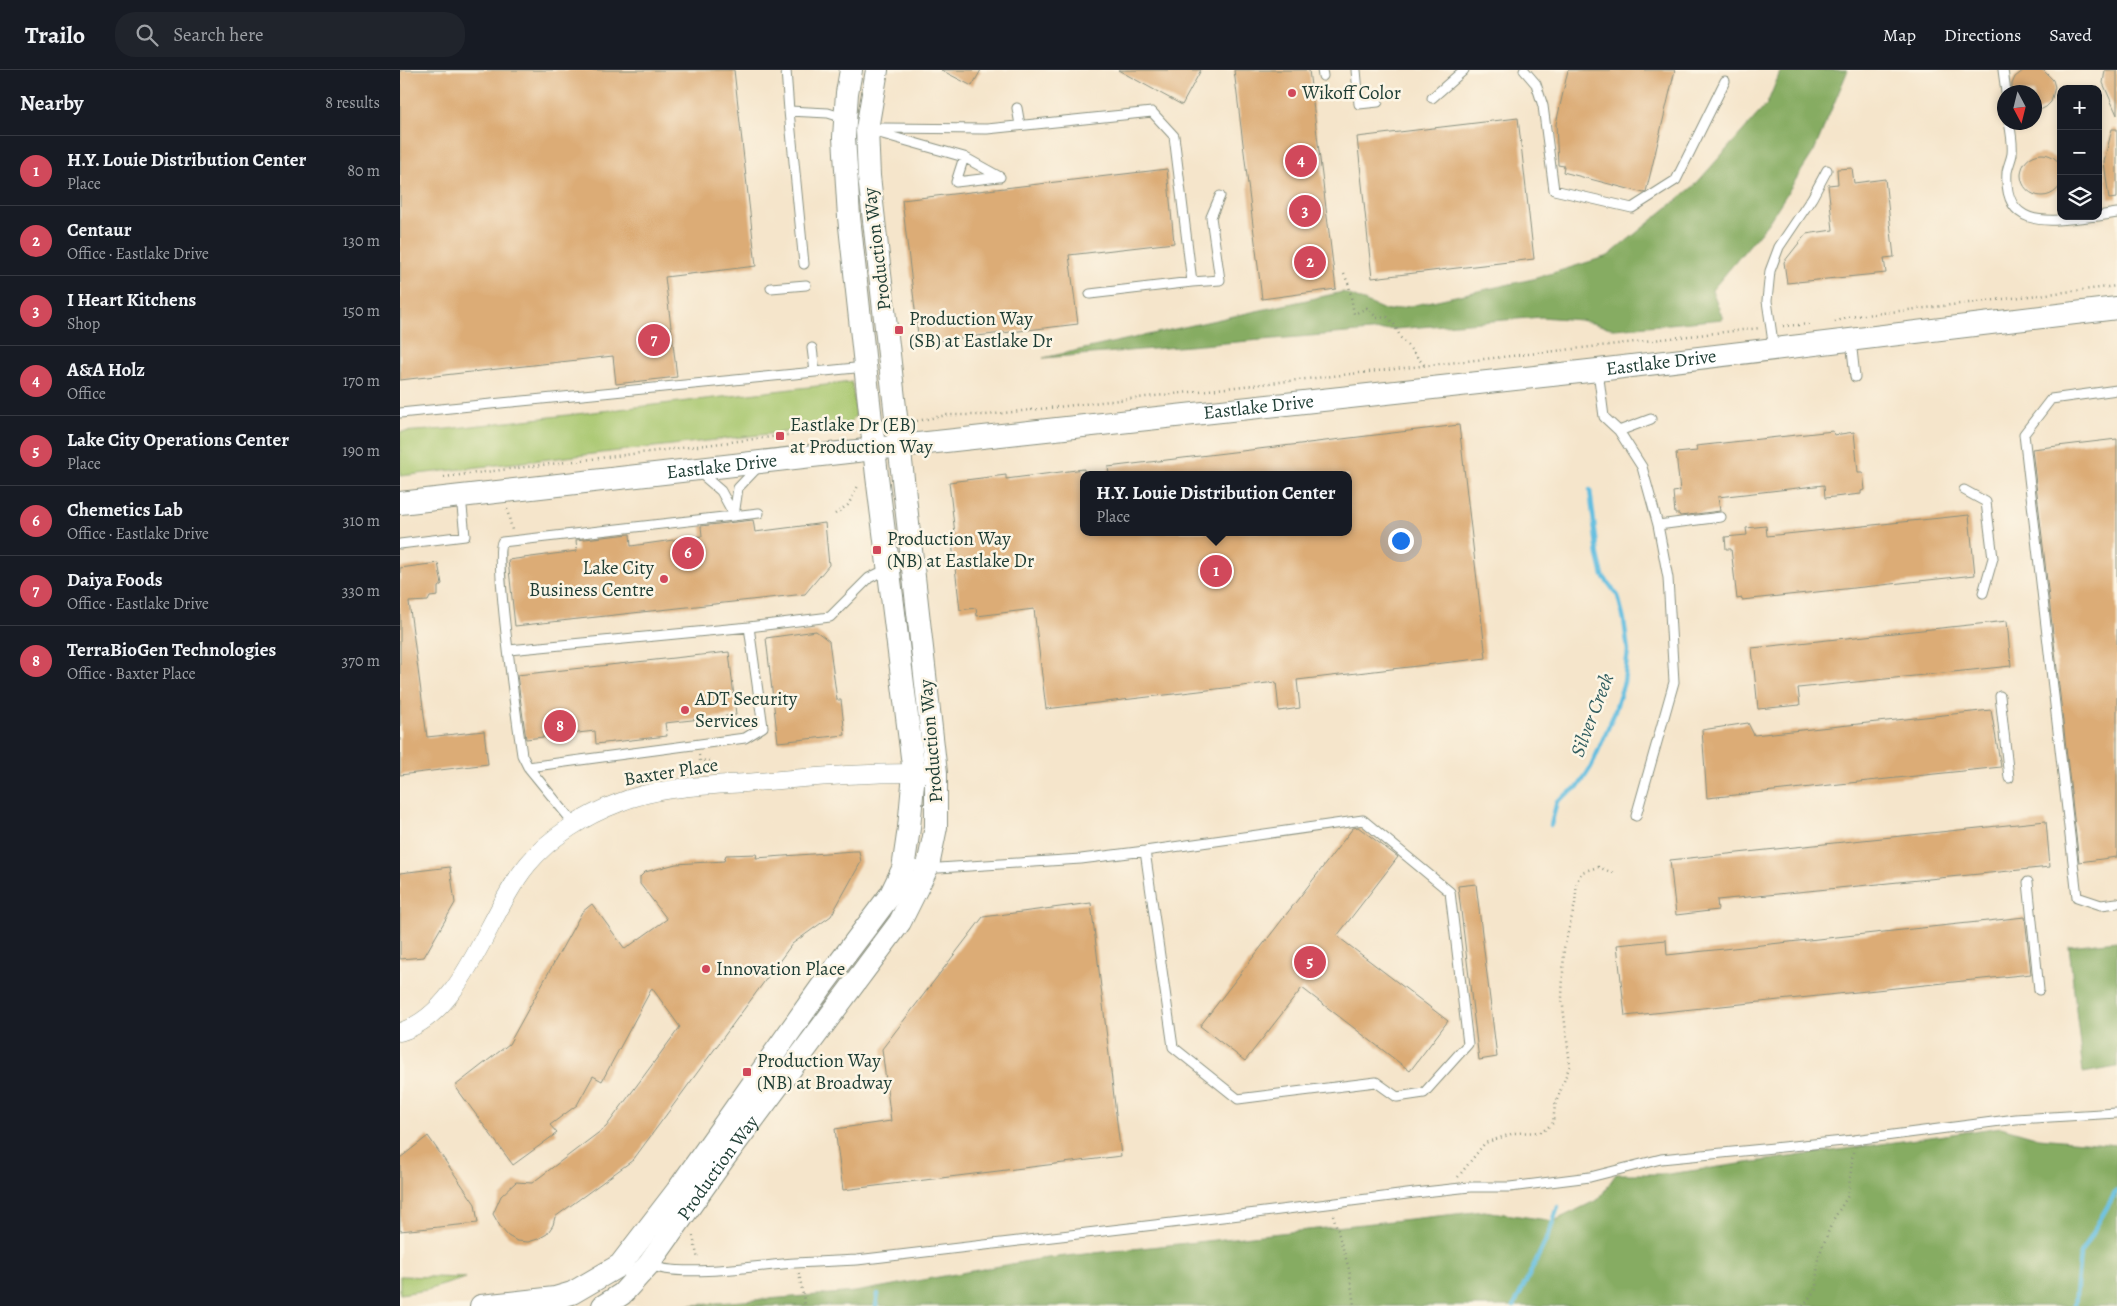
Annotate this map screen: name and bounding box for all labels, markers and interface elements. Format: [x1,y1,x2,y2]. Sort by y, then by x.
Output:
search box [115,12,465,57]
text: Trailo [25,19,85,51]
icon: search [133,21,161,49]
text: Search here [173,22,264,48]
text: Map [1883,23,1916,47]
text: Directions [1944,23,2021,47]
text: Saved [2049,23,2092,47]
place label: Wikoff Color [1301,80,1401,106]
north arrow [1997,85,2042,130]
map controls [2057,85,2102,220]
button: + [2057,85,2102,130]
marker: Wikoff Color [1286,87,1298,99]
text: Nearby [20,89,83,117]
text: 8 results [325,92,380,114]
button: − [2057,130,2102,175]
pin: 4 [1285,142,1317,180]
text: H.Y. Louie Distribution Center [67,147,306,173]
text: 1 [33,160,39,182]
text: 80 m [347,160,380,182]
text: Place [67,173,101,195]
button: layers [2057,175,2102,220]
street label: Production Way [856,185,897,312]
pin: 3 [1289,192,1321,230]
text: Centaur [67,217,132,243]
text: 2 [32,230,40,252]
text: 130 m [343,230,380,252]
text: Office · Eastlake Drive [67,243,209,265]
pin: 2 [1294,243,1326,281]
text: I Heart Kitchens [67,287,196,313]
text: 3 [33,300,39,322]
text: 150 m [343,300,380,322]
place label: Production Way (SB) at Eastlake Dr [909,306,1053,354]
text: Shop [67,313,100,335]
pin: 7 [638,321,670,359]
marker: Production Way (SB) at Eastlake Dr [893,324,905,336]
street label: Eastlake Drive [1604,343,1718,382]
text: A&A Holz [67,357,145,383]
text: 4 [32,370,40,392]
text: 170 m [343,370,380,392]
text: Office [67,383,106,405]
street label: Eastlake Drive [1202,388,1315,426]
place label: Eastlake Dr (EB) at Production Way [790,412,933,460]
text: Lake City Operations Center [67,427,289,453]
marker: Eastlake Dr (EB) at Production Way [774,430,786,442]
text: 5 [33,440,39,462]
text: 190 m [342,440,380,462]
street label: Eastlake Drive [665,447,779,486]
text: Place [67,453,101,475]
popup [1080,471,1352,536]
text: H.Y. Louie Distribution Center [1096,480,1336,506]
text: Chemetics Lab [67,497,183,523]
text: Place [1096,506,1130,528]
text: 6 [32,510,40,532]
text: 310 m [343,510,380,532]
text: Office · Eastlake Drive [67,523,209,545]
place label: Production Way (NB) at Eastlake Dr [887,526,1034,574]
your location [1388,528,1414,554]
pin: 6 [672,534,704,572]
marker: Production Way (NB) at Eastlake Dr [871,544,883,556]
pin: 1 [1200,552,1232,590]
place label: Lake City Business Centre [529,555,655,603]
text: Daiya Foods [67,567,163,593]
marker: Lake City Business Centre [658,573,670,585]
text: 7 [33,580,39,602]
text: 330 m [342,580,380,602]
text: Office · Eastlake Drive [67,593,209,615]
text: TerraBioGen Technologies [67,637,276,663]
text: 8 [32,650,40,672]
text: 370 m [342,650,380,672]
text: Office · Baxter Place [67,663,196,685]
water label: Silver Creek [1564,669,1620,761]
street label: Production Way [913,678,949,804]
place label: ADT Security Services [694,686,798,734]
marker: ADT Security Services [679,704,691,716]
pin: 8 [544,707,576,745]
street label: Baxter Place [622,752,720,792]
pin: 5 [1294,943,1326,981]
place label: Innovation Place [716,956,845,982]
marker: Innovation Place [700,963,712,975]
place label: Production Way (NB) at Broadway [757,1048,892,1096]
marker: Production Way (NB) at Broadway [741,1066,753,1078]
street label: Production Way [671,1110,765,1226]

